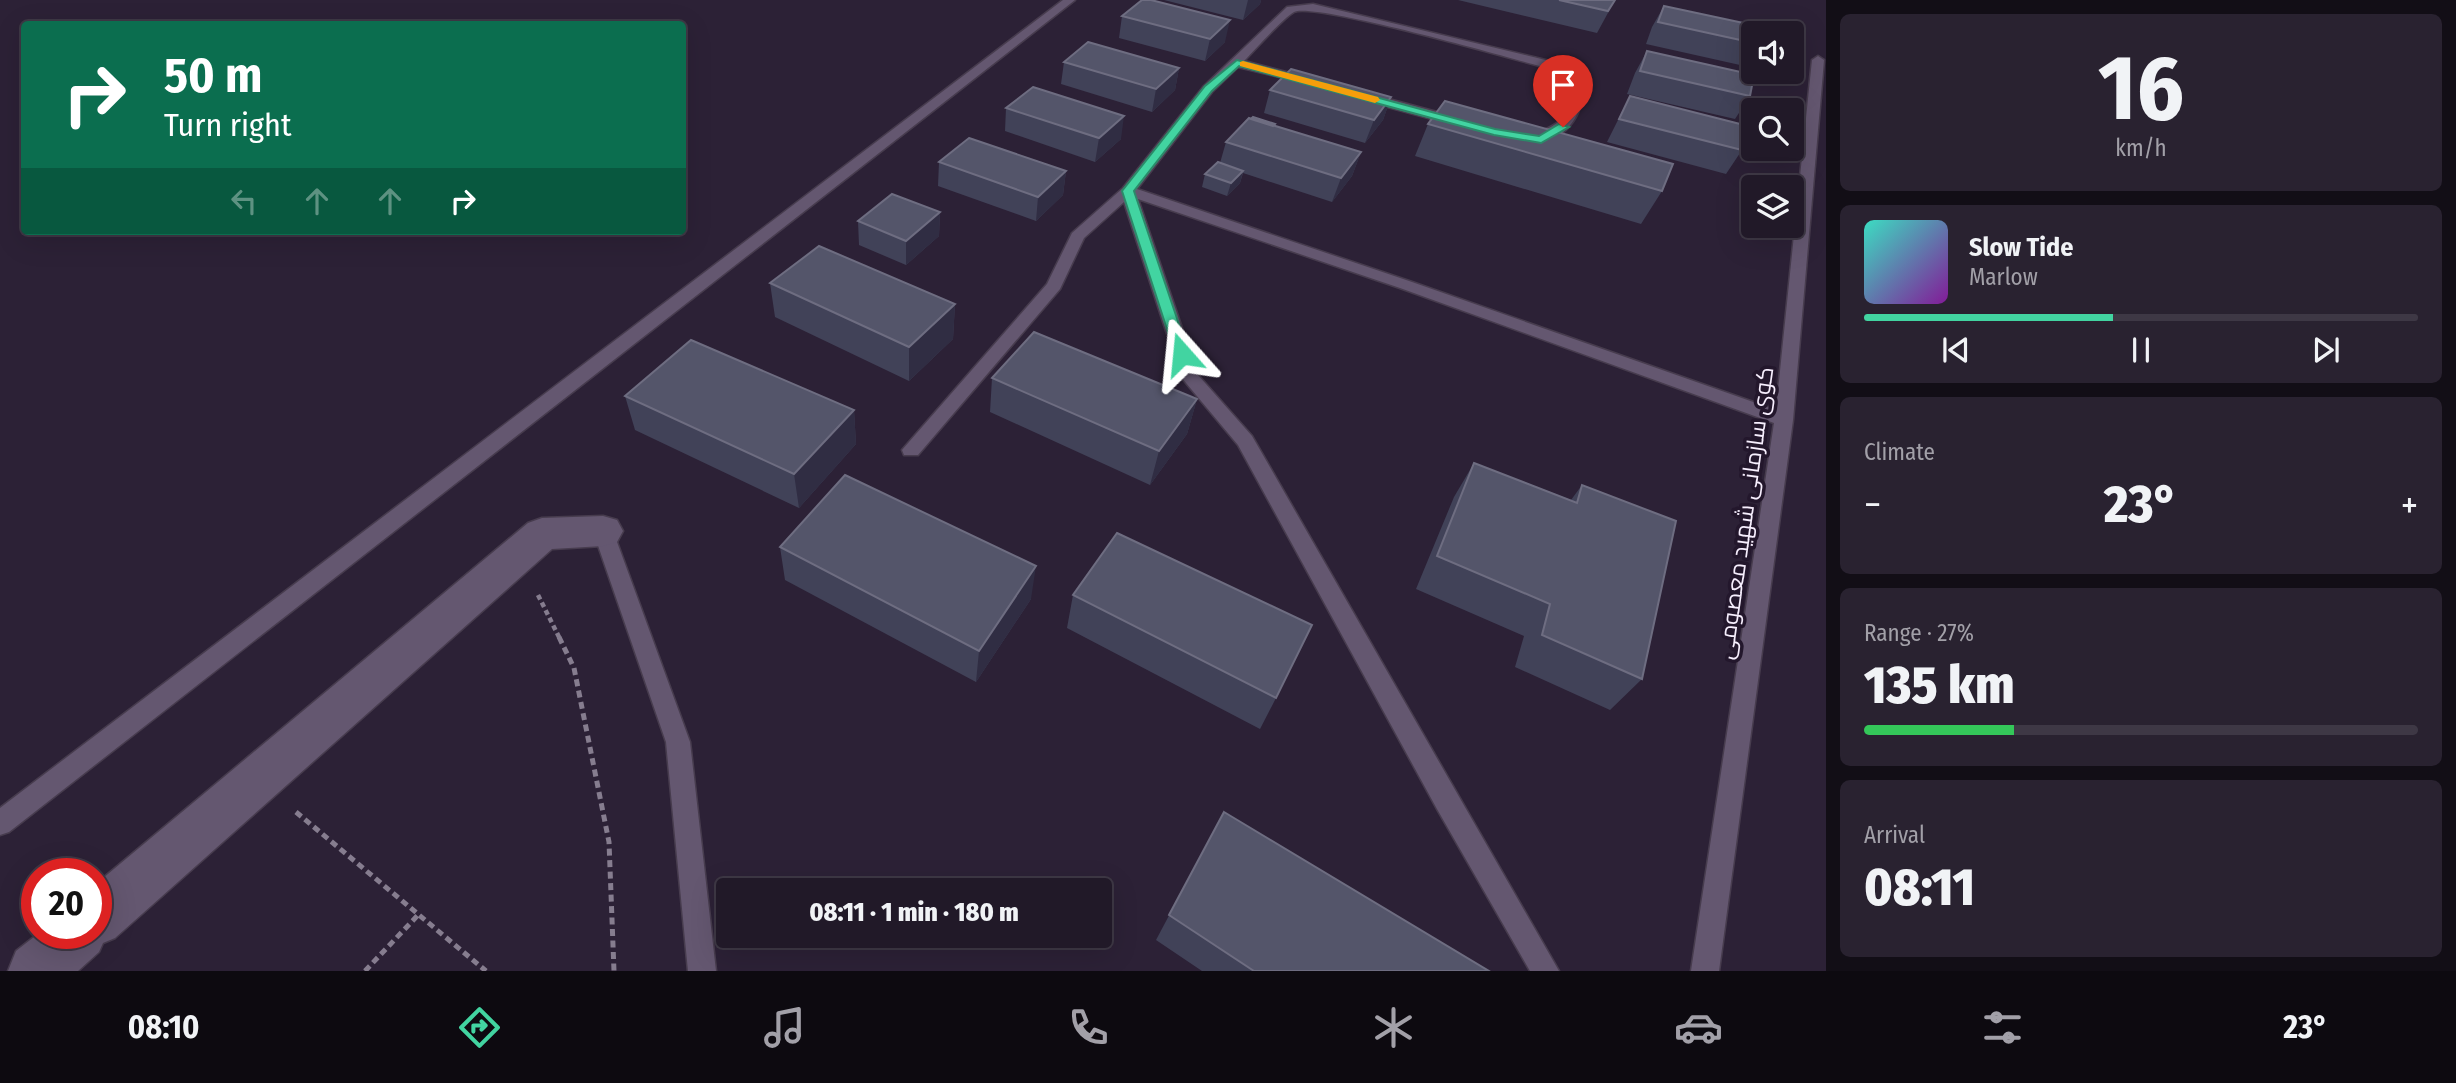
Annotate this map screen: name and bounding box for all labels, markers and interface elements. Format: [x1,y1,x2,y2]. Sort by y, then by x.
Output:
map controls [1741,21,1804,238]
button: sound [1741,21,1804,84]
text: 16 [2098,34,2184,143]
text: 50 m [164,46,262,105]
icon: right [49,49,140,140]
pin [1533,55,1593,127]
icon: arrive [1544,66,1582,104]
button: search [1741,98,1804,161]
text: Turn right [164,106,291,144]
text: km/h [2115,134,2167,162]
button: layers [1741,175,1804,238]
icon: left [225,182,263,220]
icon: ahead [298,182,336,220]
icon: ahead [371,182,409,220]
icon: right [444,182,482,220]
text: Slow Tide [1969,232,2073,263]
text: Marlow [1969,263,2038,291]
position arrow [1145,317,1219,391]
icon: previous [1937,331,1975,369]
icon: pause [2122,331,2160,369]
icon: next [2307,331,2345,369]
street label: کوی سازمانی شهید معصومی [1711,365,1779,661]
text: Climate [1864,438,1935,466]
text: 23° [2104,473,2178,536]
text: − [1864,482,1881,528]
text: + [2401,482,2418,528]
text: Range · 27% [1864,619,1974,647]
text: 135 km [1864,654,2015,717]
text: Arrival [1864,821,1925,849]
text: 08:11 [1864,856,1975,919]
speed limit sign: 20 [21,858,112,949]
text: 08:11 · 1 min · 180 m [809,897,1019,928]
icon: directions [455,1003,504,1052]
icon: music [760,1003,809,1052]
icon: phone [1064,1003,1113,1052]
icon: climate [1369,1003,1418,1052]
icon: car [1674,1003,1723,1052]
icon: filters [1978,1003,2027,1052]
text: 08:10 [128,1008,199,1046]
text: 23° [2283,1008,2328,1046]

